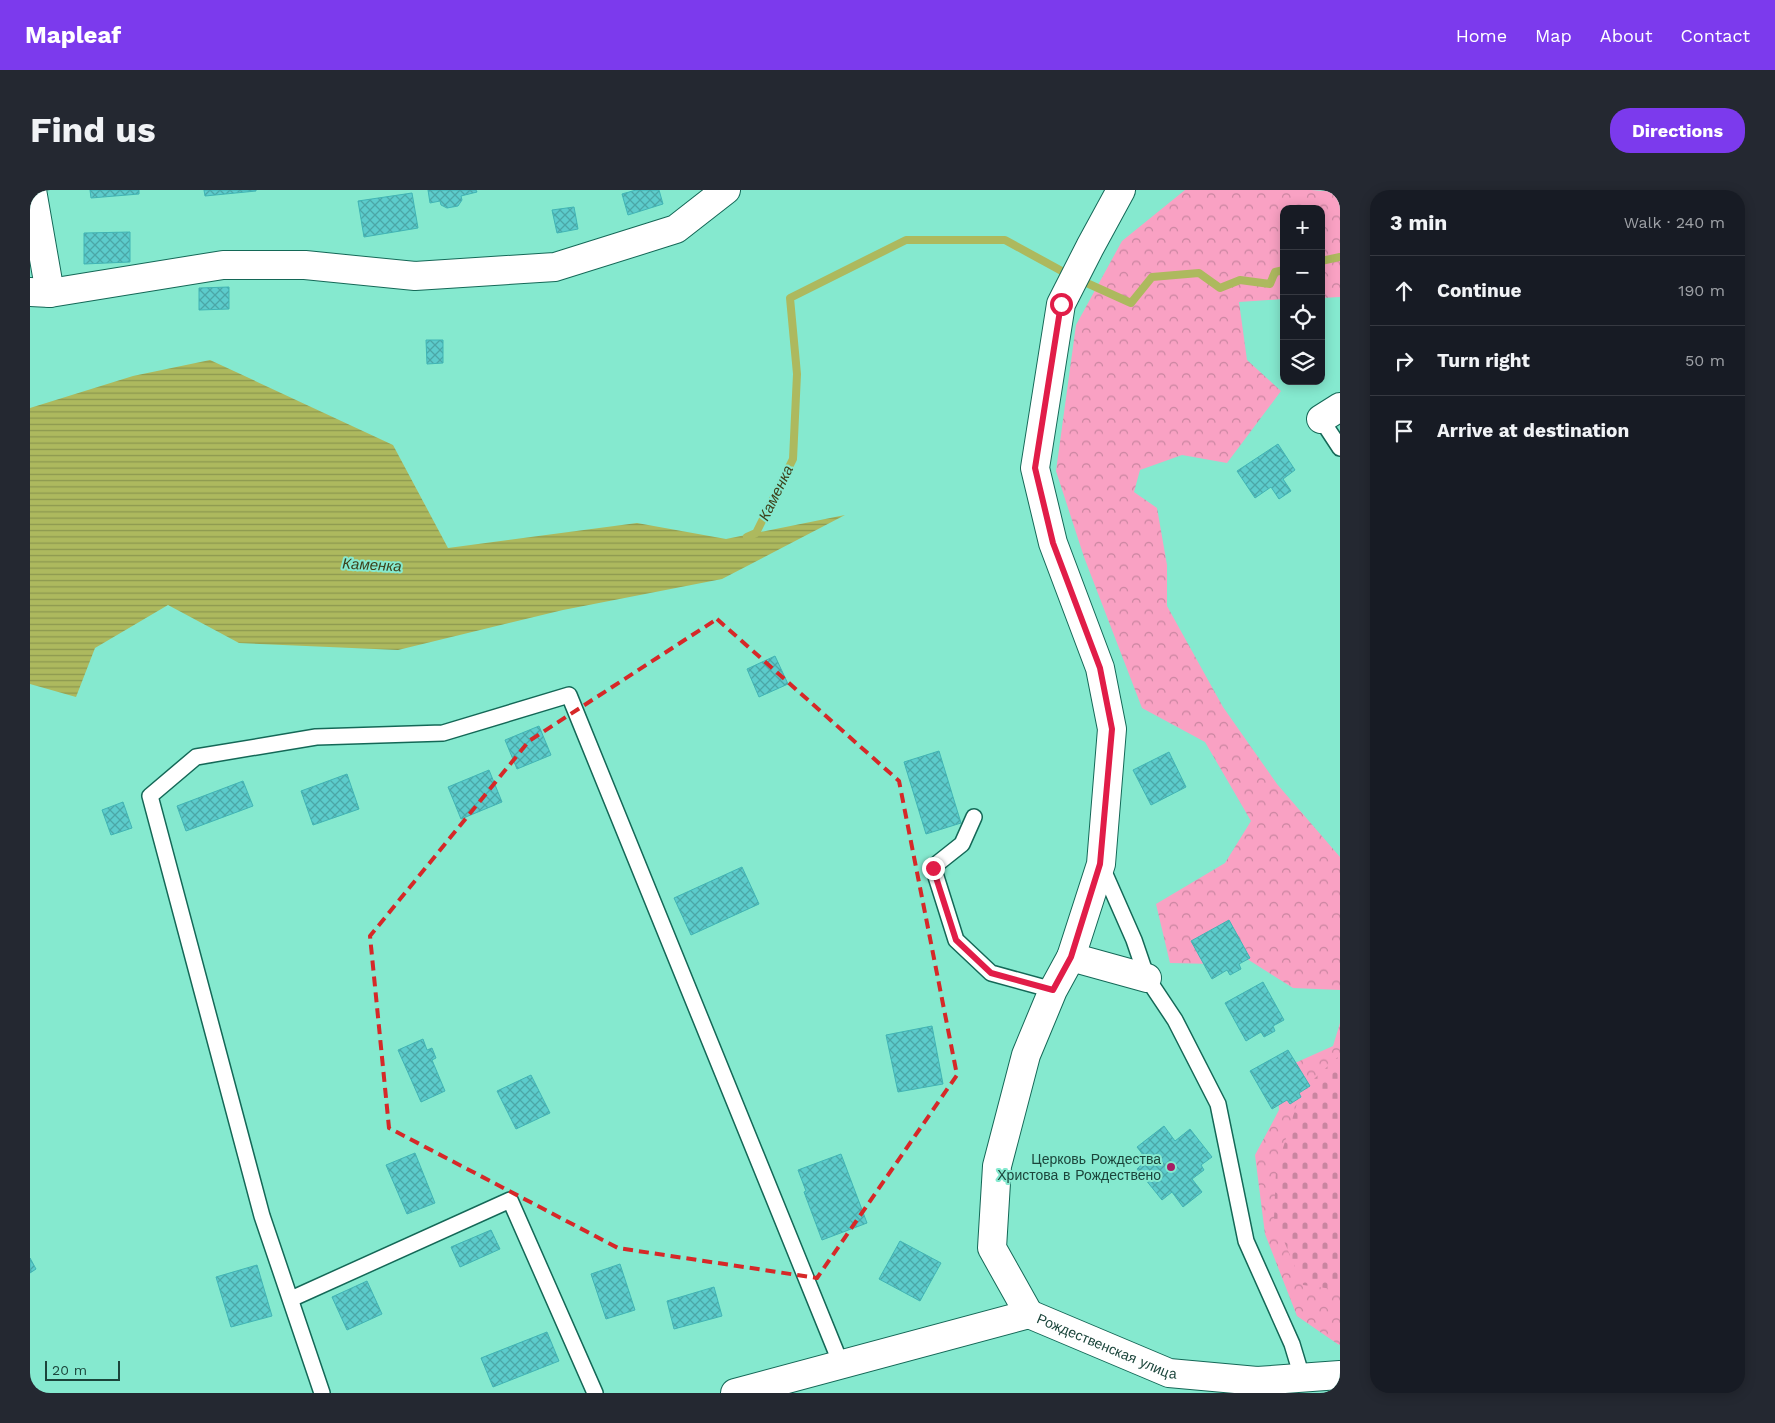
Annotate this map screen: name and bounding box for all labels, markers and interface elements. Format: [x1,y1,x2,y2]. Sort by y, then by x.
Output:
text: Mapleaf [25,21,121,49]
text: Home [1456,25,1507,46]
text: Map [1535,25,1572,46]
text: About [1600,25,1652,46]
text: Contact [1680,25,1750,46]
button: Directions [1610,108,1745,153]
text: Find us [30,109,156,151]
map controls [1280,205,1325,385]
button: + [1280,205,1325,250]
text: 3 min [1390,210,1447,235]
text: Walk · 240 m [1624,213,1725,232]
button: − [1280,250,1325,295]
icon: ahead [1390,277,1418,305]
text: Continue [1437,279,1521,302]
text: 190 m [1678,281,1725,300]
route start [1050,293,1073,316]
button: locate [1280,295,1325,340]
button: layers [1280,340,1325,385]
icon: right [1390,347,1418,375]
text: Turn right [1437,349,1530,372]
text: 50 m [1685,351,1725,370]
icon: arrive [1390,417,1418,445]
text: Arrive at destination [1437,419,1629,442]
water label: Каменка [755,462,797,524]
water label: Каменка [342,554,402,576]
route end [922,857,945,880]
place label: Церковь Рождества Христова в Рождествено [997,1151,1161,1183]
marker: Церковь Рождества Христова в Рождествено [1165,1161,1177,1173]
street label: Рождественская улица [1035,1310,1178,1382]
scale bar [45,1358,120,1381]
text: 20 m [52,1362,87,1378]

